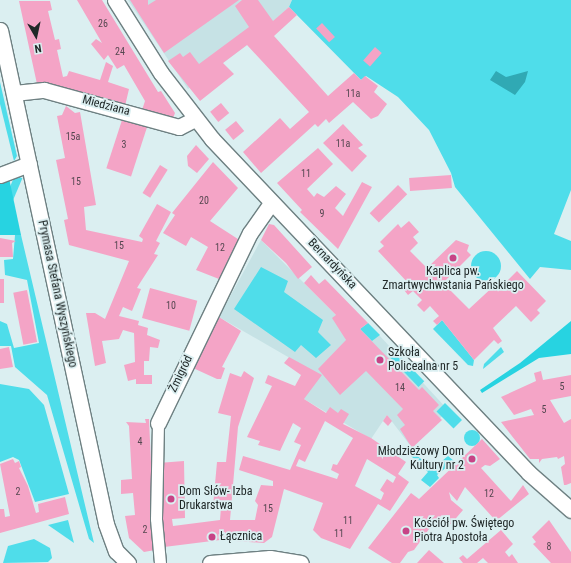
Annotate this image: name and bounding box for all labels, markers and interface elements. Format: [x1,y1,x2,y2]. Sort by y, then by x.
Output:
north arrow [16,16,56,56]
house number: 26 [98,18,108,30]
text: N [34,41,42,55]
house number: 24 [115,46,125,58]
house number: 11a [346,88,360,100]
street label: Miedziana [81,93,131,119]
house number: 15a [66,131,80,143]
house number: 11a [336,138,350,150]
house number: 3 [122,139,126,151]
house number: 11 [301,168,311,180]
house number: 15 [71,176,81,188]
house number: 20 [199,195,209,207]
house number: 9 [320,208,324,220]
street label: Prymasa Stefana Wyszyńskiego [34,219,80,369]
street label: Bernardyńska [304,236,360,292]
house number: 15 [114,240,124,252]
house number: 12 [215,242,225,254]
marker: Kaplica pw. Zmartwychwstania Pańskiego [448,253,458,263]
place label: Kaplica pw. Zmartwychwstania Pańskiego [382,265,524,293]
house number: 10 [166,300,176,312]
place label: Szkoła Policealna nr 5 [388,346,458,374]
street label: Żmigród [166,353,196,395]
marker: Szkoła Policealna nr 5 [375,355,385,365]
house number: 5 [560,381,564,393]
house number: 14 [395,382,405,394]
house number: 5 [542,404,546,416]
house number: 4 [138,436,142,448]
place label: Młodzieżowy Dom Kultury nr 2 [378,445,464,473]
marker: Młodzieżowy Dom Kultury nr 2 [467,454,477,464]
place label: Dom Słów- Izba Drukarstwa [179,485,252,513]
house number: 2 [16,486,20,498]
house number: 12 [484,488,494,500]
marker: Dom Słów- Izba Drukarstwa [166,494,176,504]
house number: 15 [263,503,273,515]
house number: 11 [343,515,353,527]
place label: Kościół pw. Świętego Piotra Apostoła [414,517,514,545]
house number: 2 [143,524,147,536]
marker: Kościół pw. Świętego Piotra Apostoła [401,526,411,536]
house number: 11 [334,528,344,540]
place label: Łącznica [220,530,262,544]
marker: Łącznica [207,532,217,542]
house number: 8 [547,541,551,553]

